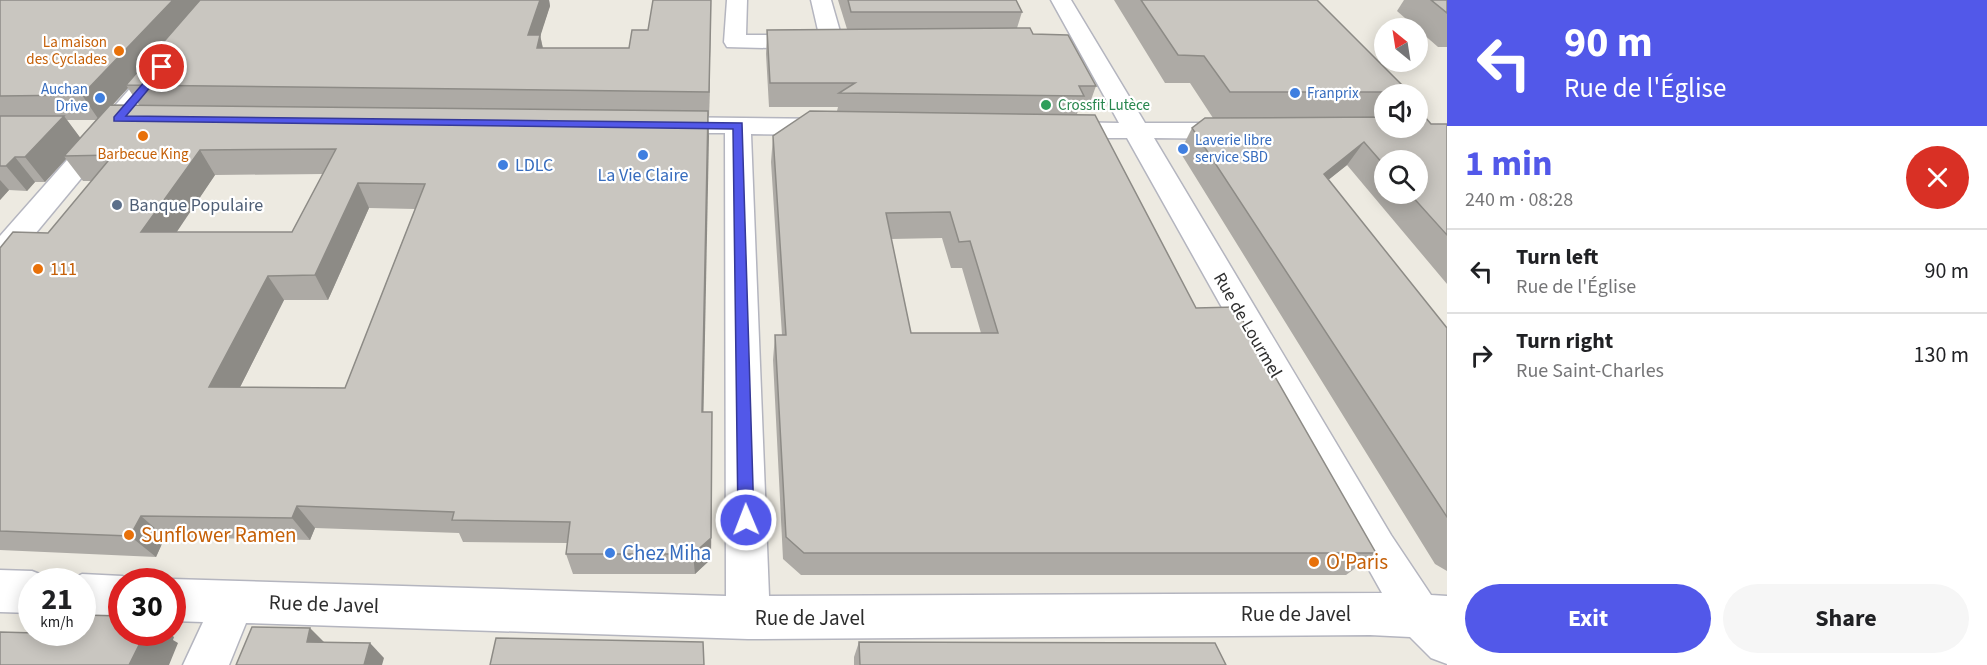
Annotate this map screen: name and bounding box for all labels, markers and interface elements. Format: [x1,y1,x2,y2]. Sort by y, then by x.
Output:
text: 90 m [1564,13,1653,73]
north arrow [1374,18,1428,72]
map controls [1374,18,1428,204]
icon: left [1465,24,1543,102]
place label: La maison des Cyclades [26,32,107,70]
pin [136,41,187,92]
marker: La maison des Cyclades [112,44,126,58]
icon: arrive [145,50,178,83]
text: Rue de l'Église [1564,69,1726,108]
place label: Auchan Drive [41,79,88,117]
place label: Franprix [1307,83,1359,104]
button: sound [1374,84,1428,138]
marker: Franprix [1288,86,1302,100]
marker: Auchan Drive [93,91,107,105]
place label: Crossfit Lutèce [1058,95,1150,116]
marker: Crossfit Lutèce [1039,98,1053,112]
marker: Barbecue King [136,129,150,143]
place label: Laverie libre service SBD [1195,130,1272,168]
text: 1 min [1465,138,1553,189]
marker: Laverie libre service SBD [1176,142,1190,156]
place label: Barbecue King [98,144,189,165]
button: close [1906,146,1969,209]
marker: La Vie Claire [636,148,650,162]
button: search [1374,150,1428,204]
place label: LDLC [515,153,553,178]
marker: LDLC [496,158,510,172]
place label: La Vie Claire [597,163,689,188]
text: 240 m · 08:28 [1465,186,1573,214]
place label: Banque Populaire [129,193,263,218]
marker: Banque Populaire [110,198,124,212]
text: Turn left [1516,241,1598,273]
icon: left [1465,255,1498,288]
text: 90 m [1924,255,1969,287]
place label: 111 [50,257,77,282]
marker: 111 [31,262,45,276]
street label: Rue de Lourmel [1207,268,1288,383]
text: Rue de l'Église [1516,273,1636,301]
text: Turn right [1516,325,1613,357]
icon: right [1465,339,1498,372]
text: 130 m [1914,339,1969,371]
text: Rue Saint-Charles [1516,357,1664,385]
position arrow [714,488,778,552]
place label: Sunflower Ramen [141,520,297,550]
marker: Sunflower Ramen [122,528,136,542]
place label: Chez Miha [622,538,711,568]
marker: Chez Miha [603,546,617,560]
place label: O'Paris [1326,547,1388,577]
marker: O'Paris [1307,555,1321,569]
speed limit sign: 30 [108,568,186,646]
text: 21 [41,578,73,621]
button: Exit [1465,584,1711,653]
button: Share [1723,584,1969,653]
street label: Rue de Javel [268,587,380,621]
street label: Rue de Javel [1241,599,1351,629]
street label: Rue de Javel [755,603,865,633]
text: km/h [40,612,74,633]

